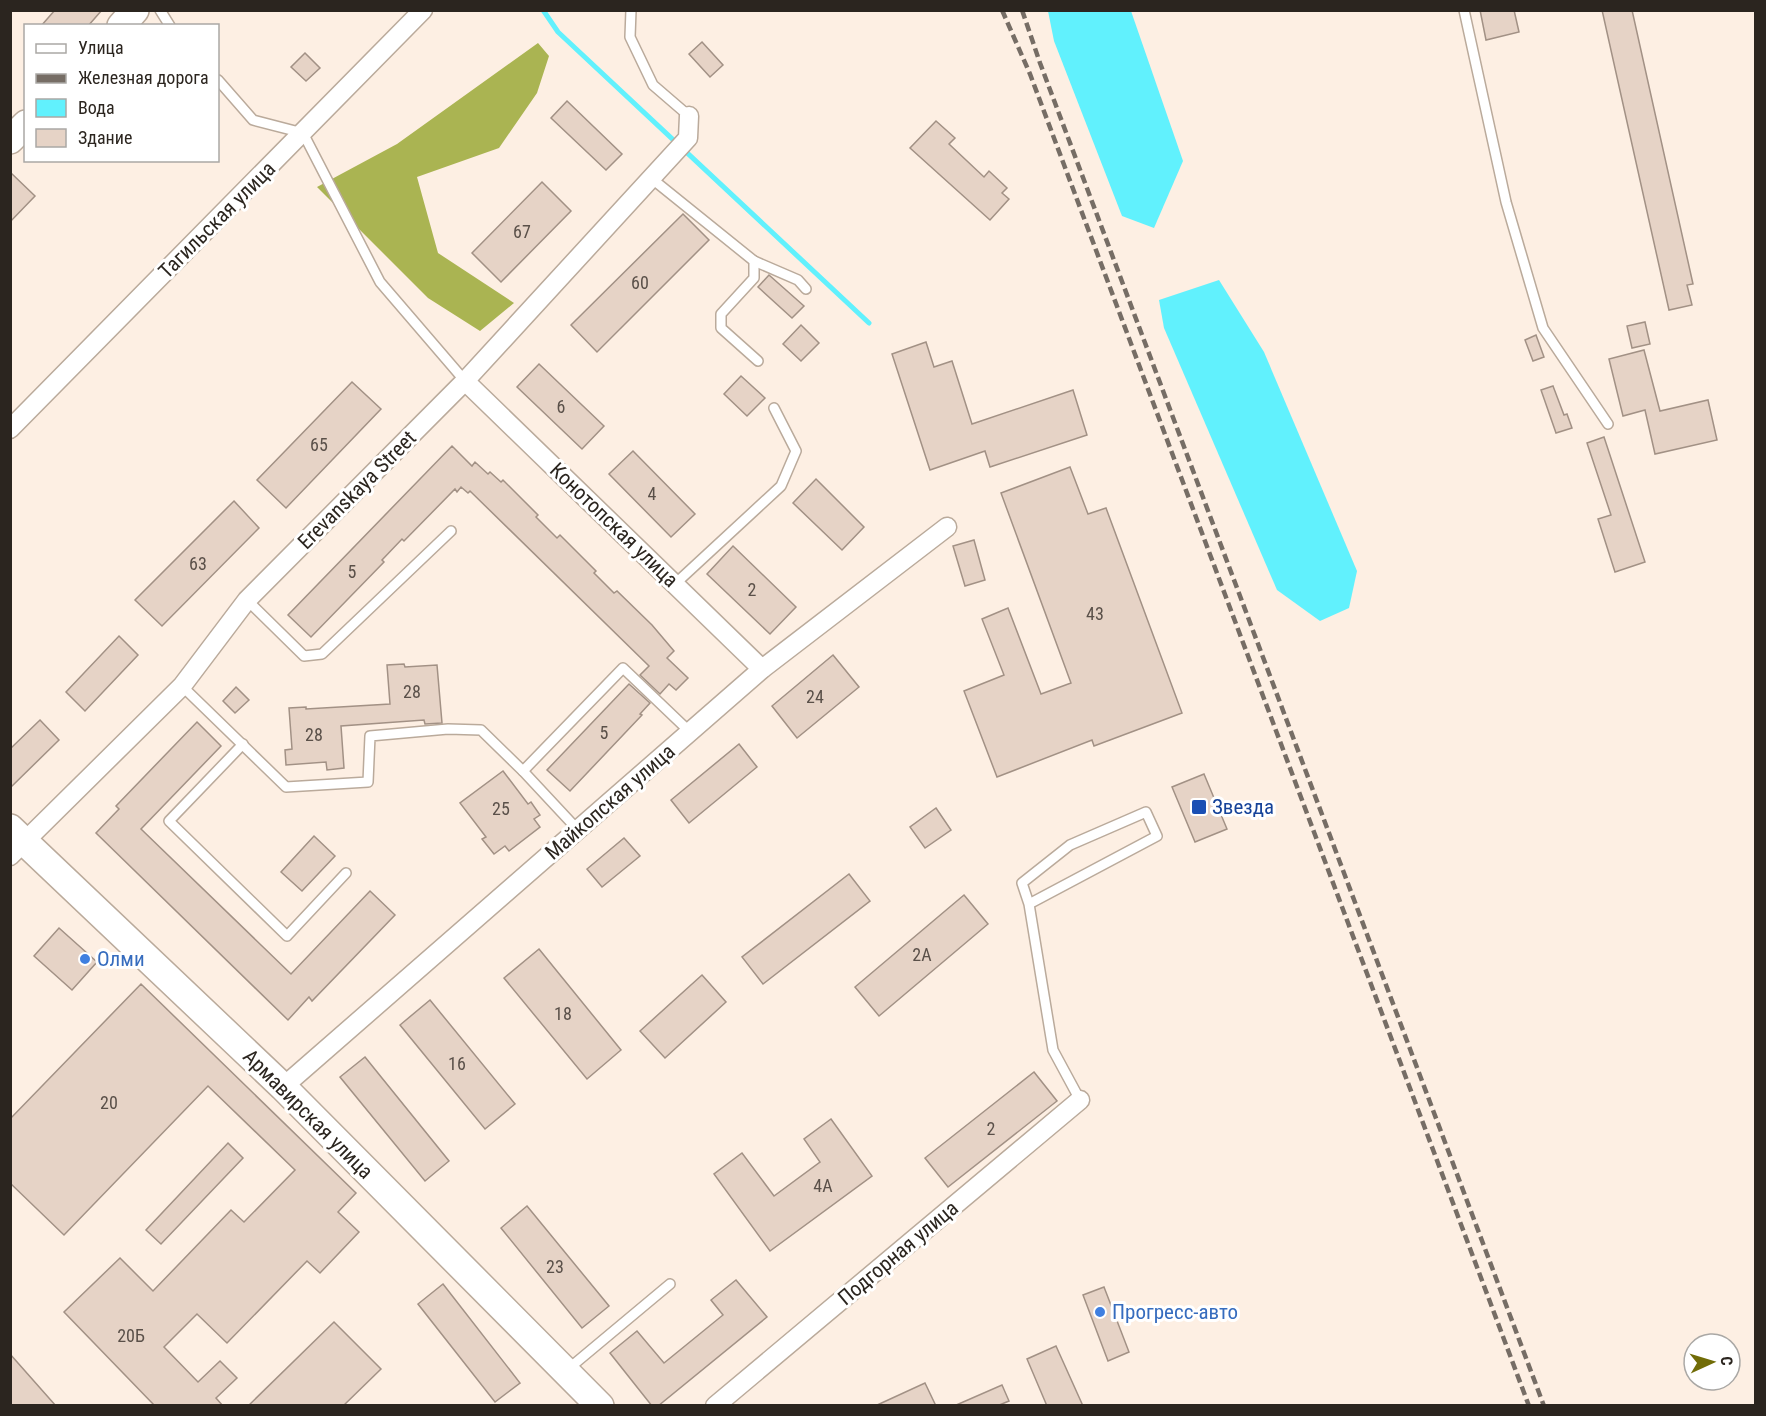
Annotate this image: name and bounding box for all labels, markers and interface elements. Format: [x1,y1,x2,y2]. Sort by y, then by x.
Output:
legend [24,24,219,162]
text: Улица [78,37,124,58]
text: Железная дорога [78,67,209,88]
text: Вода [78,97,115,118]
text: Здание [78,127,132,148]
street label: Тагильская улица [154,157,280,283]
house number: 67 [513,221,531,242]
house number: 60 [631,272,649,293]
house number: 6 [557,396,565,417]
street label: Erevanskaya Street [293,426,421,554]
house number: 65 [310,434,328,455]
street label: Конотопская улица [545,458,683,592]
house number: 4 [648,483,657,504]
house number: 63 [189,553,207,574]
house number: 5 [348,561,357,582]
house number: 2 [748,579,757,600]
house number: 43 [1086,603,1104,624]
house number: 28 [403,681,421,702]
house number: 24 [806,686,824,707]
house number: 5 [600,722,609,743]
house number: 28 [305,724,323,745]
street label: Майкопская улица [540,739,680,865]
place label: Звезда [1212,795,1274,819]
house number: 25 [492,798,510,819]
marker: Звезда [1190,798,1208,816]
house number: 2А [912,944,932,965]
place label: Олми [97,947,145,971]
marker: Олми [78,952,92,966]
house number: 18 [554,1003,572,1024]
street label: Армавирская улица [238,1044,378,1184]
house number: 16 [448,1053,466,1074]
house number: 20 [100,1092,118,1113]
house number: 2 [987,1118,996,1139]
house number: 4А [813,1175,833,1196]
street label: Подгорная улица [833,1196,963,1310]
house number: 23 [546,1256,564,1277]
place label: Прогресс-авто [1112,1300,1238,1324]
marker: Прогресс-авто [1093,1305,1107,1319]
house number: 20Б [117,1325,145,1346]
north arrow [1682,1332,1742,1392]
text: С [1717,1356,1736,1366]

